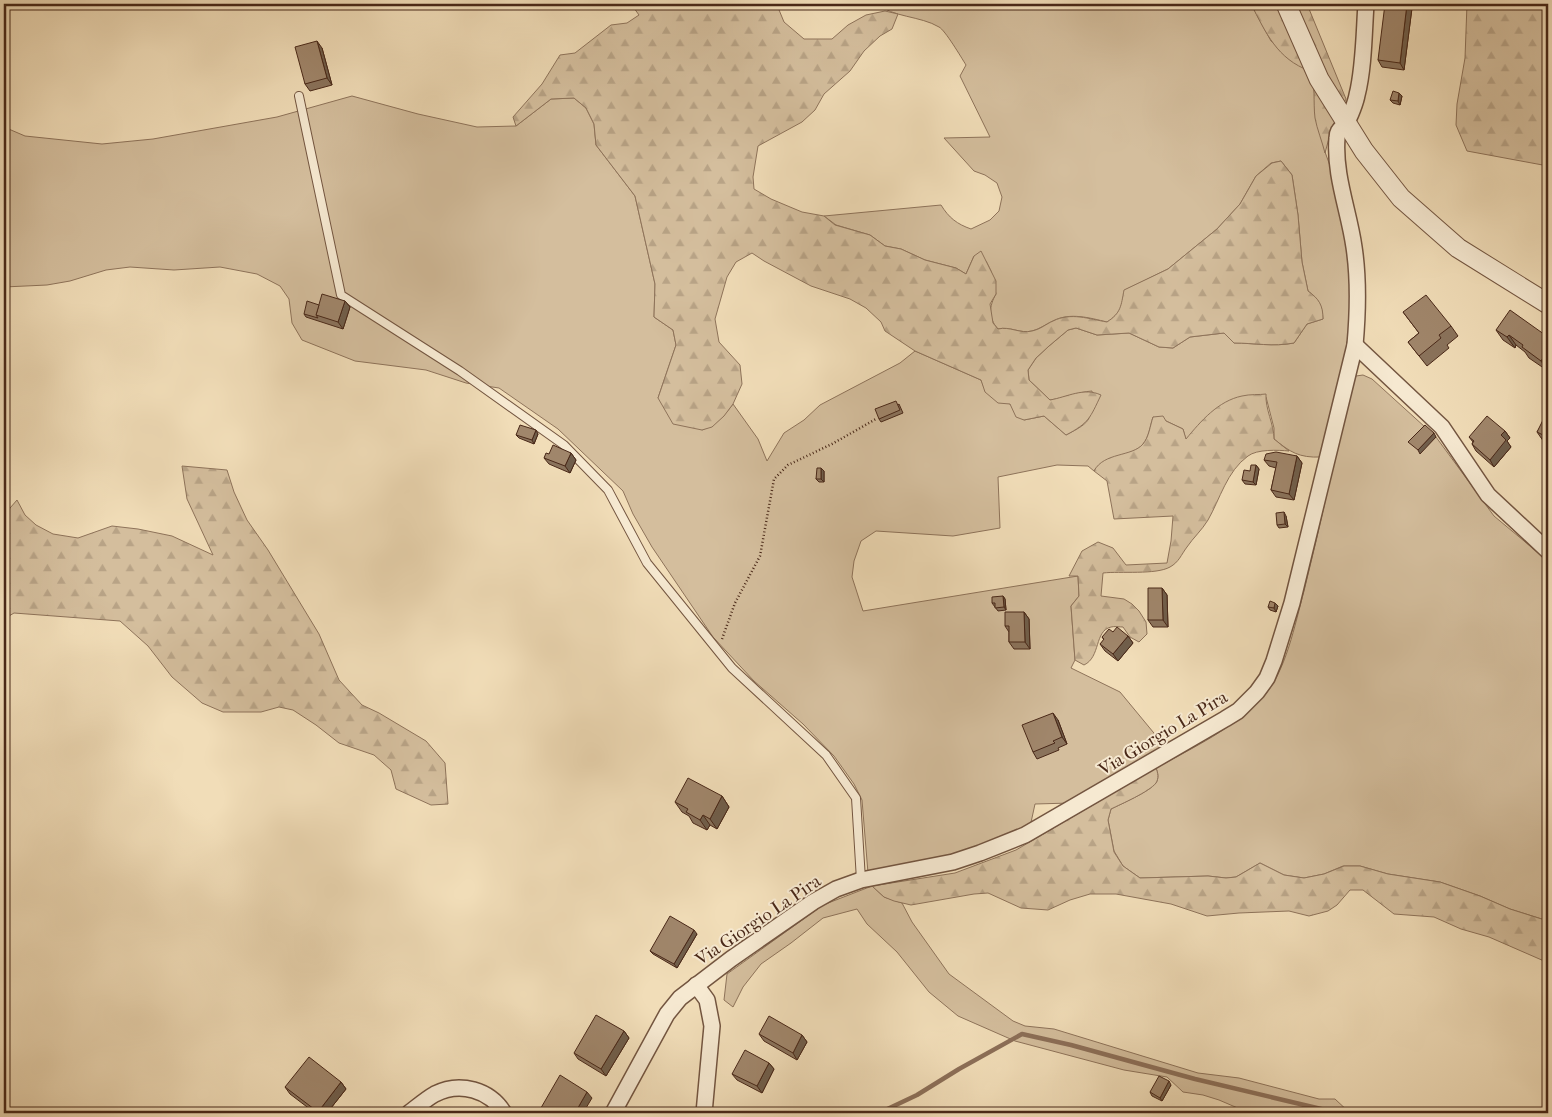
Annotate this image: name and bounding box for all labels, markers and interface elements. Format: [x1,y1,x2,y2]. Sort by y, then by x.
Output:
street label: Via Giorgio La Pira [1094,686,1232,781]
street label: Via Giorgio La Pira [691,870,826,971]

